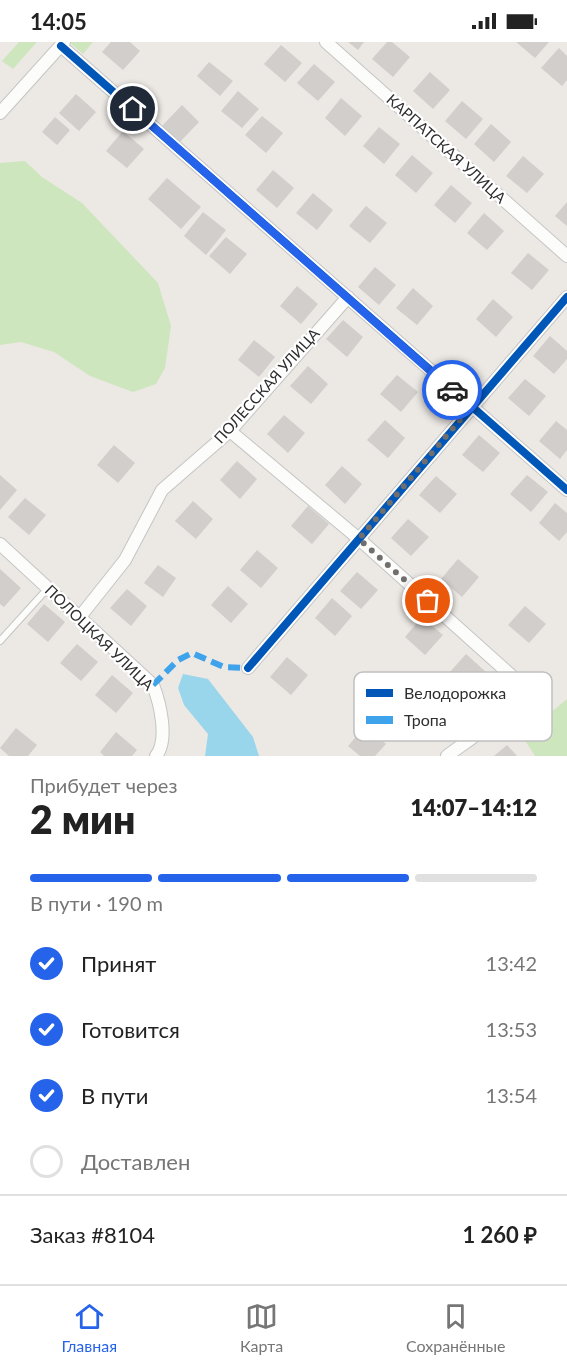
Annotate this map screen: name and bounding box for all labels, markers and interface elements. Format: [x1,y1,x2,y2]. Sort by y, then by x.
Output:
text: 14:05 [30,8,87,35]
pin [107,83,158,134]
street label: КАРПАТСКАЯ УЛИЦА [383,90,511,207]
icon: home [116,92,149,125]
street label: ПОЛЕССКАЯ УЛИЦА [210,323,323,447]
courier [422,360,482,420]
icon: car [436,374,469,407]
pin [402,575,453,626]
street label: ПОЛОЦКАЯ УЛИЦА [42,581,158,694]
icon: bag [411,584,444,617]
legend [354,672,552,741]
text: Велодорожка [404,683,506,702]
text: Тропа [404,710,447,729]
text: Прибудет через [30,773,177,797]
text: 14:07–14:12 [411,794,537,821]
text: 2 мин [30,796,135,842]
text: В пути · 190 m [30,891,163,915]
icon: check [30,947,63,980]
text: Принят [81,950,156,977]
text: 13:42 [486,951,537,975]
icon: check [30,1013,63,1046]
text: Готовится [81,1016,180,1043]
text: 13:53 [486,1017,537,1041]
icon: check [30,1079,63,1112]
text: В пути [81,1082,148,1109]
text: 13:54 [486,1083,537,1107]
text: Доставлен [81,1148,190,1175]
text: Заказ #8104 [30,1221,155,1248]
text: 1 260 ₽ [462,1221,537,1248]
tab: Главная [61,1300,117,1355]
tab: Карта [240,1300,283,1355]
tab: Сохранённые [406,1300,506,1355]

